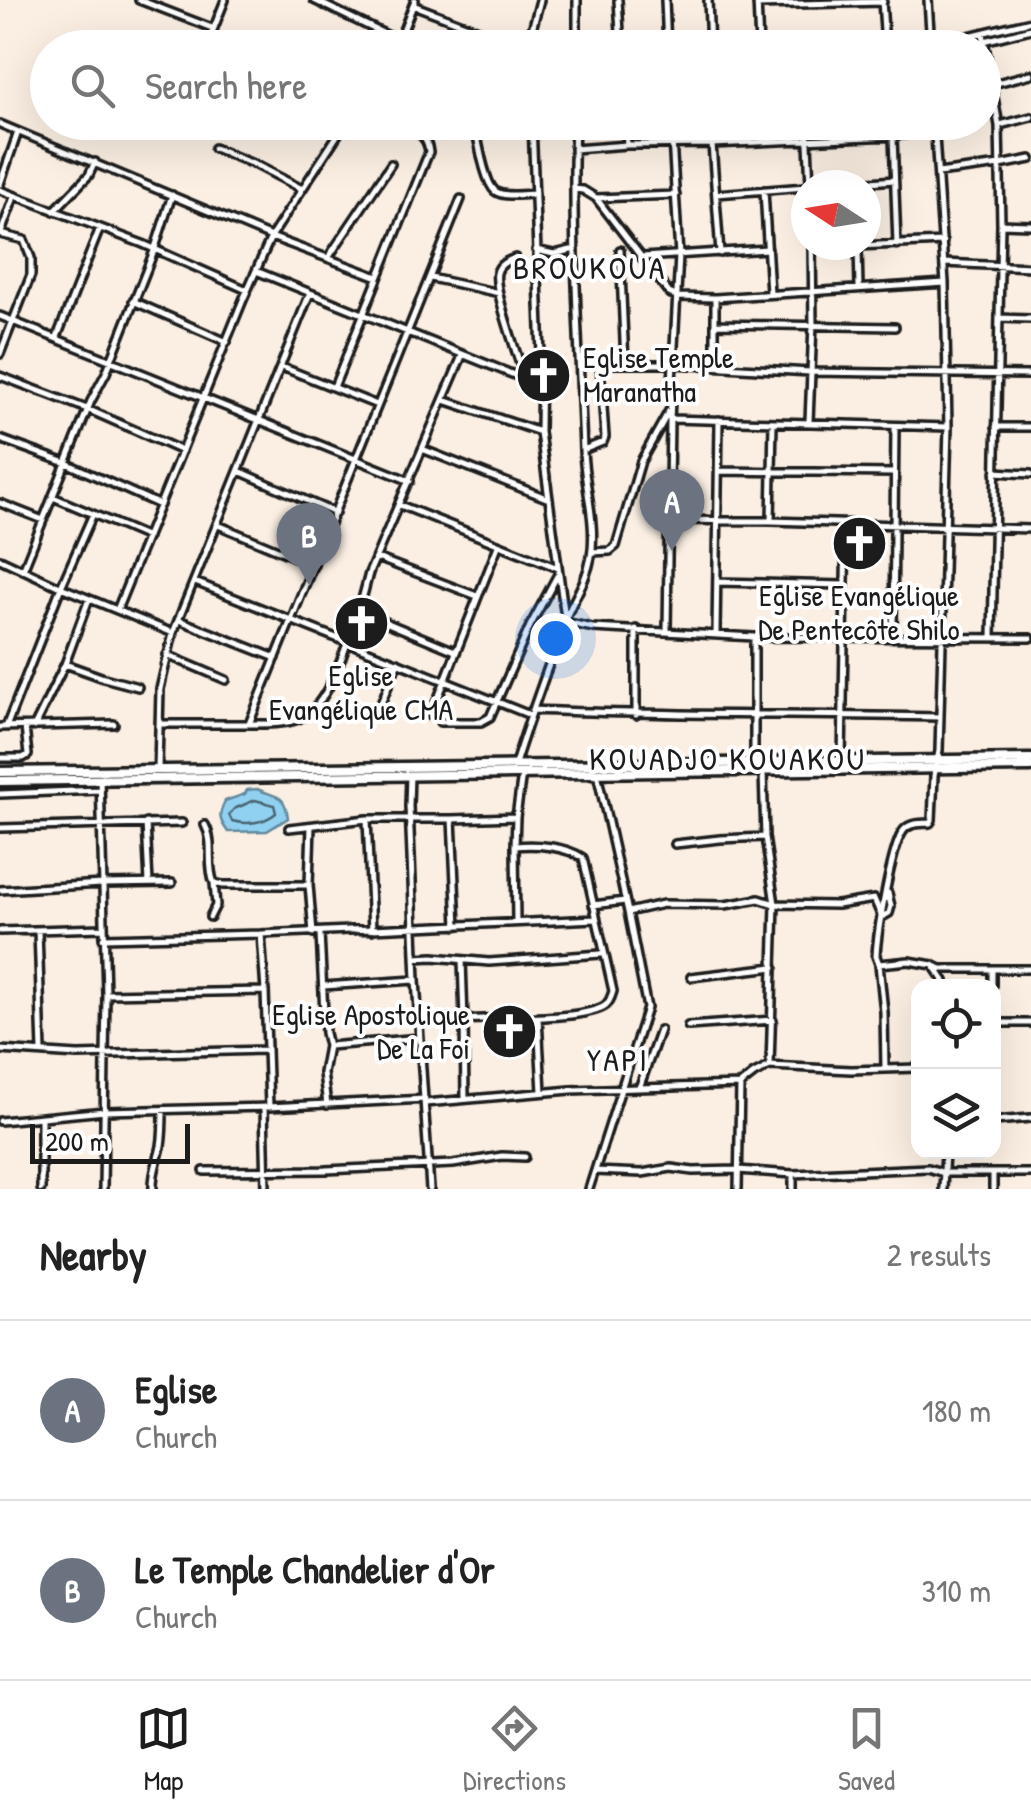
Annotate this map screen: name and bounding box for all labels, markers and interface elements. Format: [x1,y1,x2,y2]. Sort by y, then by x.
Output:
search box [30,30,1001,140]
icon: search [65,58,120,113]
text: Search here [145,59,307,111]
north arrow [791,170,881,260]
district label: BROUKOUA [513,246,667,289]
place label: Eglise Temple Maranatha [583,337,734,411]
church icon: Eglise Temple Maranatha [514,345,574,405]
pin: A [640,468,704,551]
pin: B [276,502,342,585]
church icon: Eglise Evangélique De Pentecôte Shilo [829,513,889,573]
place label: Eglise Evangélique De Pentecôte Shilo [758,575,960,649]
church icon: Eglise Evangélique CMA [331,593,391,653]
your location [530,613,581,664]
place label: Eglise Evangélique CMA [269,655,453,729]
district label: KOUADJO KOUAKOU [589,737,867,780]
map controls [911,979,1001,1159]
button: locate [911,979,1001,1069]
place label: Eglise Apostolique De La Foi [272,994,470,1068]
church icon: Eglise Apostolique De La Foi [479,1002,539,1062]
district label: YAPI [587,1038,649,1081]
button: layers [911,1069,1001,1159]
scale bar [30,1119,190,1164]
text: 200 m [45,1122,109,1160]
text: Nearby [40,1226,147,1283]
text: 2 results [887,1233,991,1276]
text: Eglise [135,1363,217,1415]
text: A [65,1389,80,1432]
text: 180 m [922,1389,991,1432]
text: Church [135,1415,217,1458]
text: Le Temple Chandelier d'Or [135,1543,495,1595]
text: B [64,1569,81,1612]
text: 310 m [922,1569,991,1612]
text: Church [135,1595,217,1638]
tab: Map [136,1701,191,1799]
tab: Directions [463,1701,566,1799]
tab: Saved [838,1701,895,1799]

